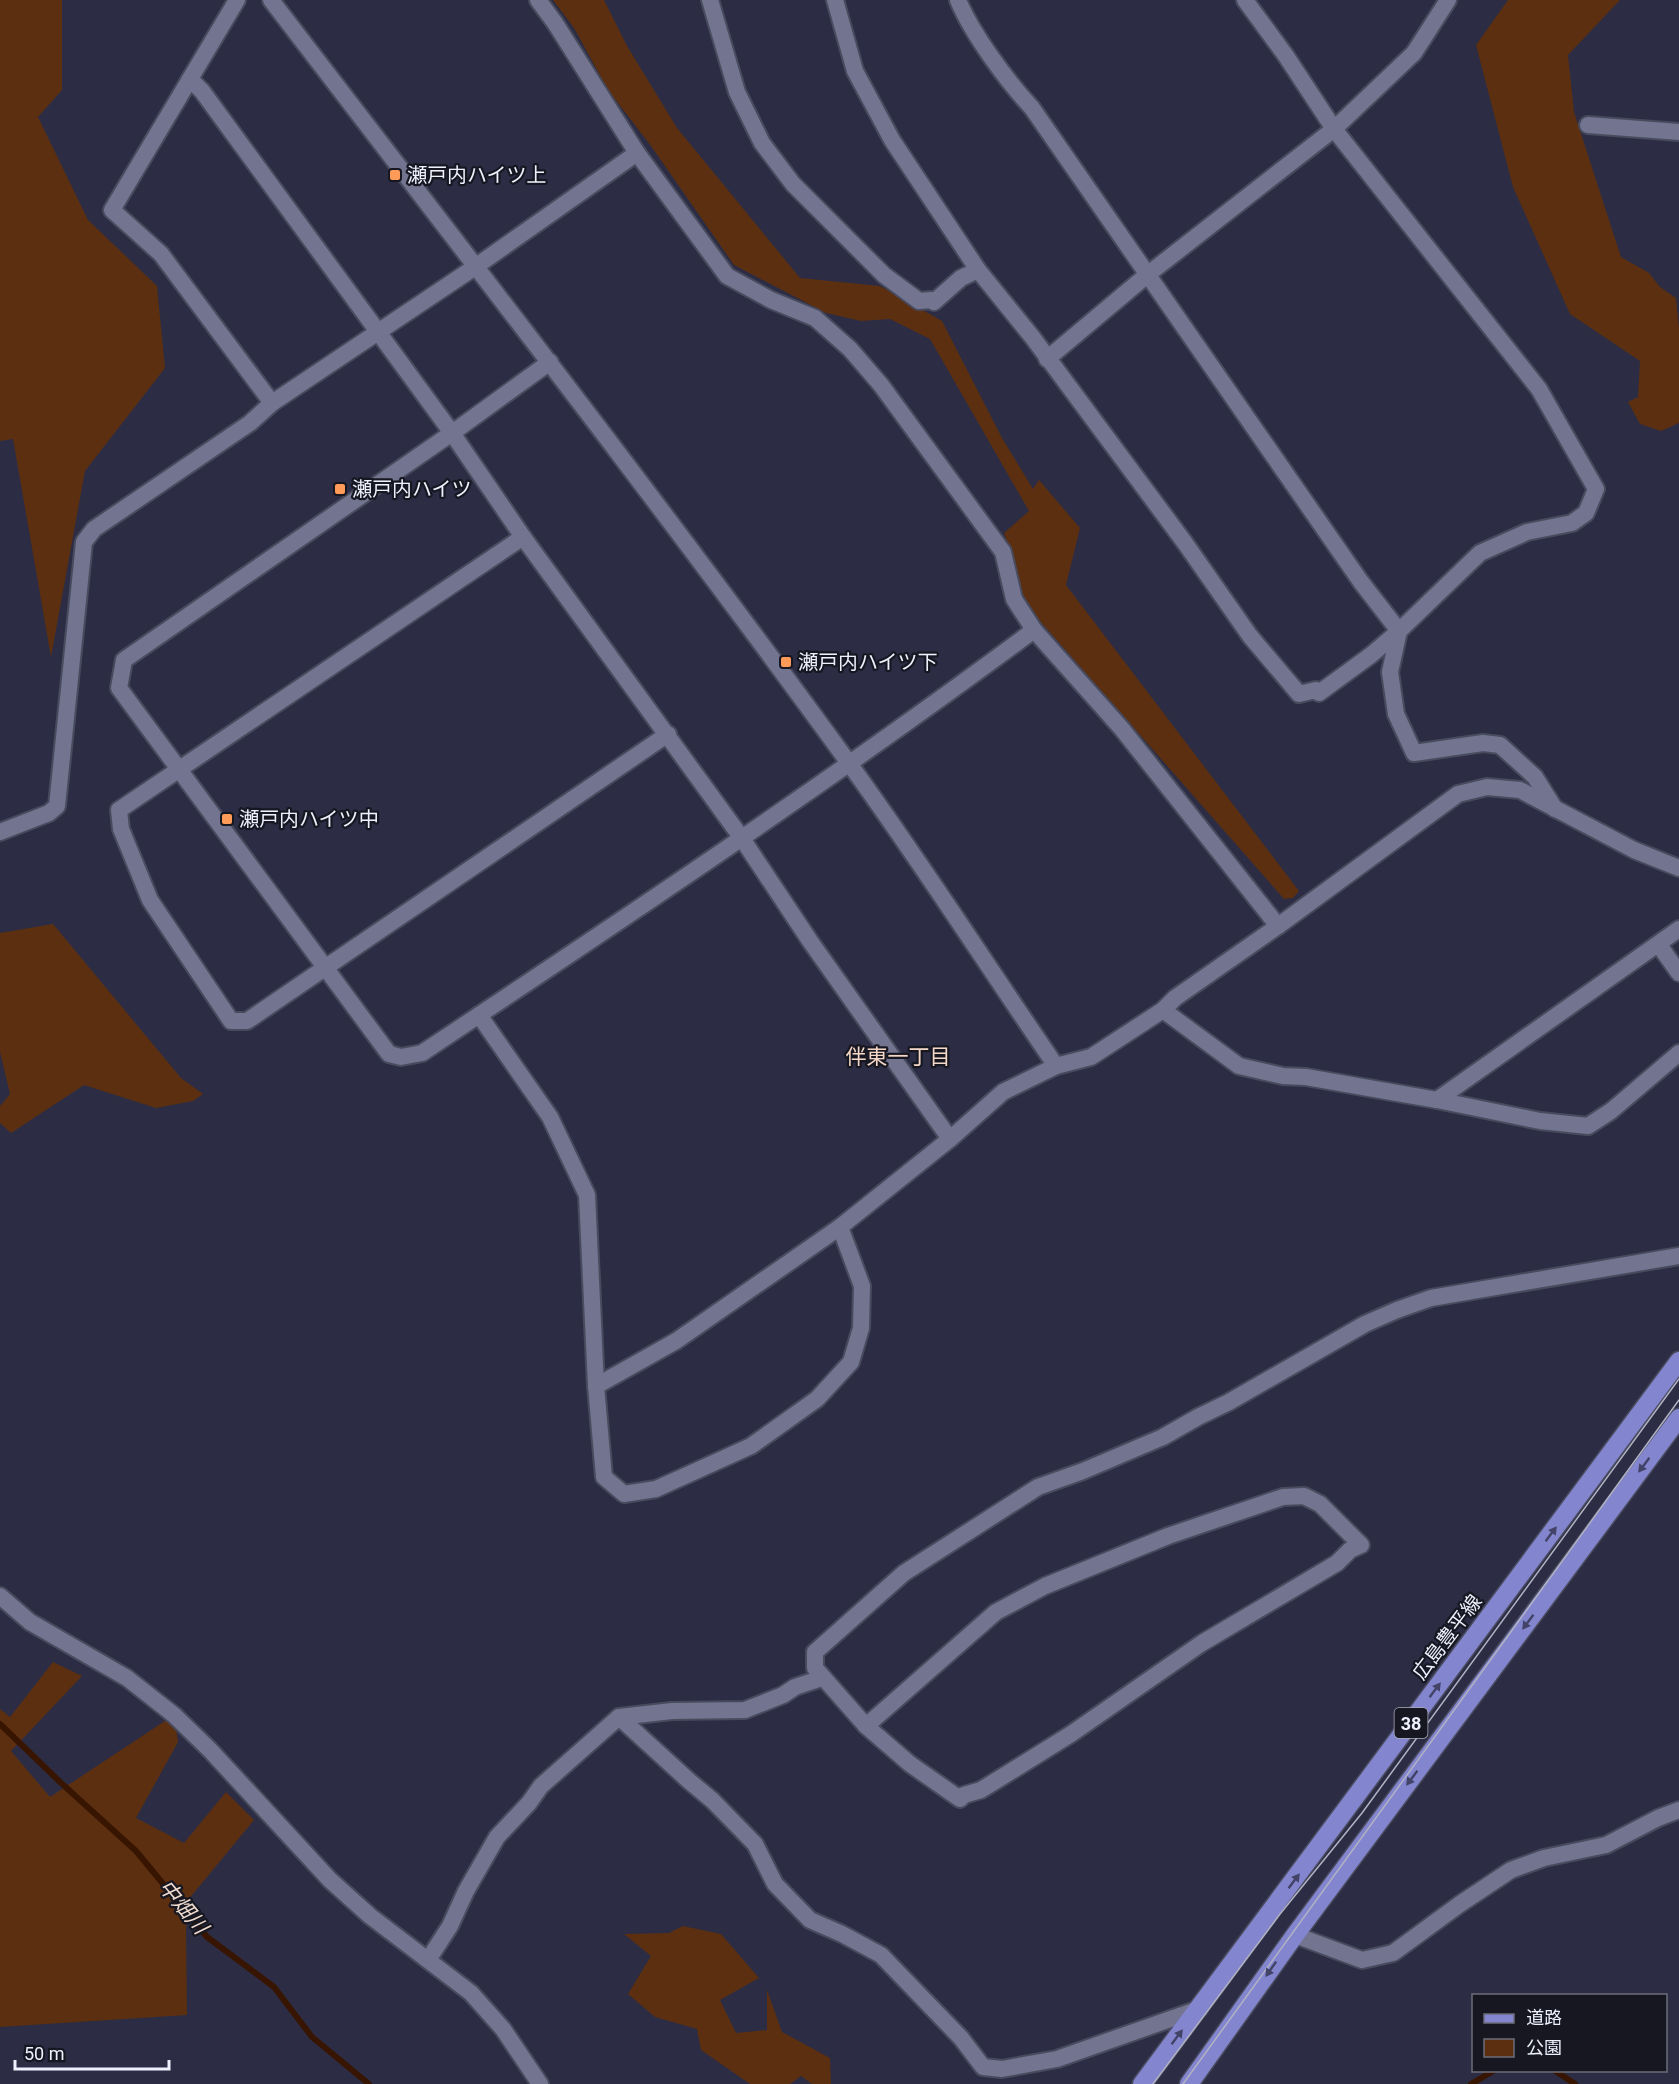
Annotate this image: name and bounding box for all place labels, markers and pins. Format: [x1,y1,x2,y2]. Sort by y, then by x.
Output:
place label: 瀬戸内ハイツ上 [407,163,547,187]
marker: 瀬戸内ハイツ上 [388,168,402,182]
place label: 瀬戸内ハイツ [352,477,472,501]
marker: 瀬戸内ハイツ [333,482,347,496]
place label: 瀬戸内ハイツ下 [798,650,938,674]
marker: 瀬戸内ハイツ下 [779,655,793,669]
place label: 瀬戸内ハイツ中 [239,807,379,831]
marker: 瀬戸内ハイツ中 [220,812,234,826]

